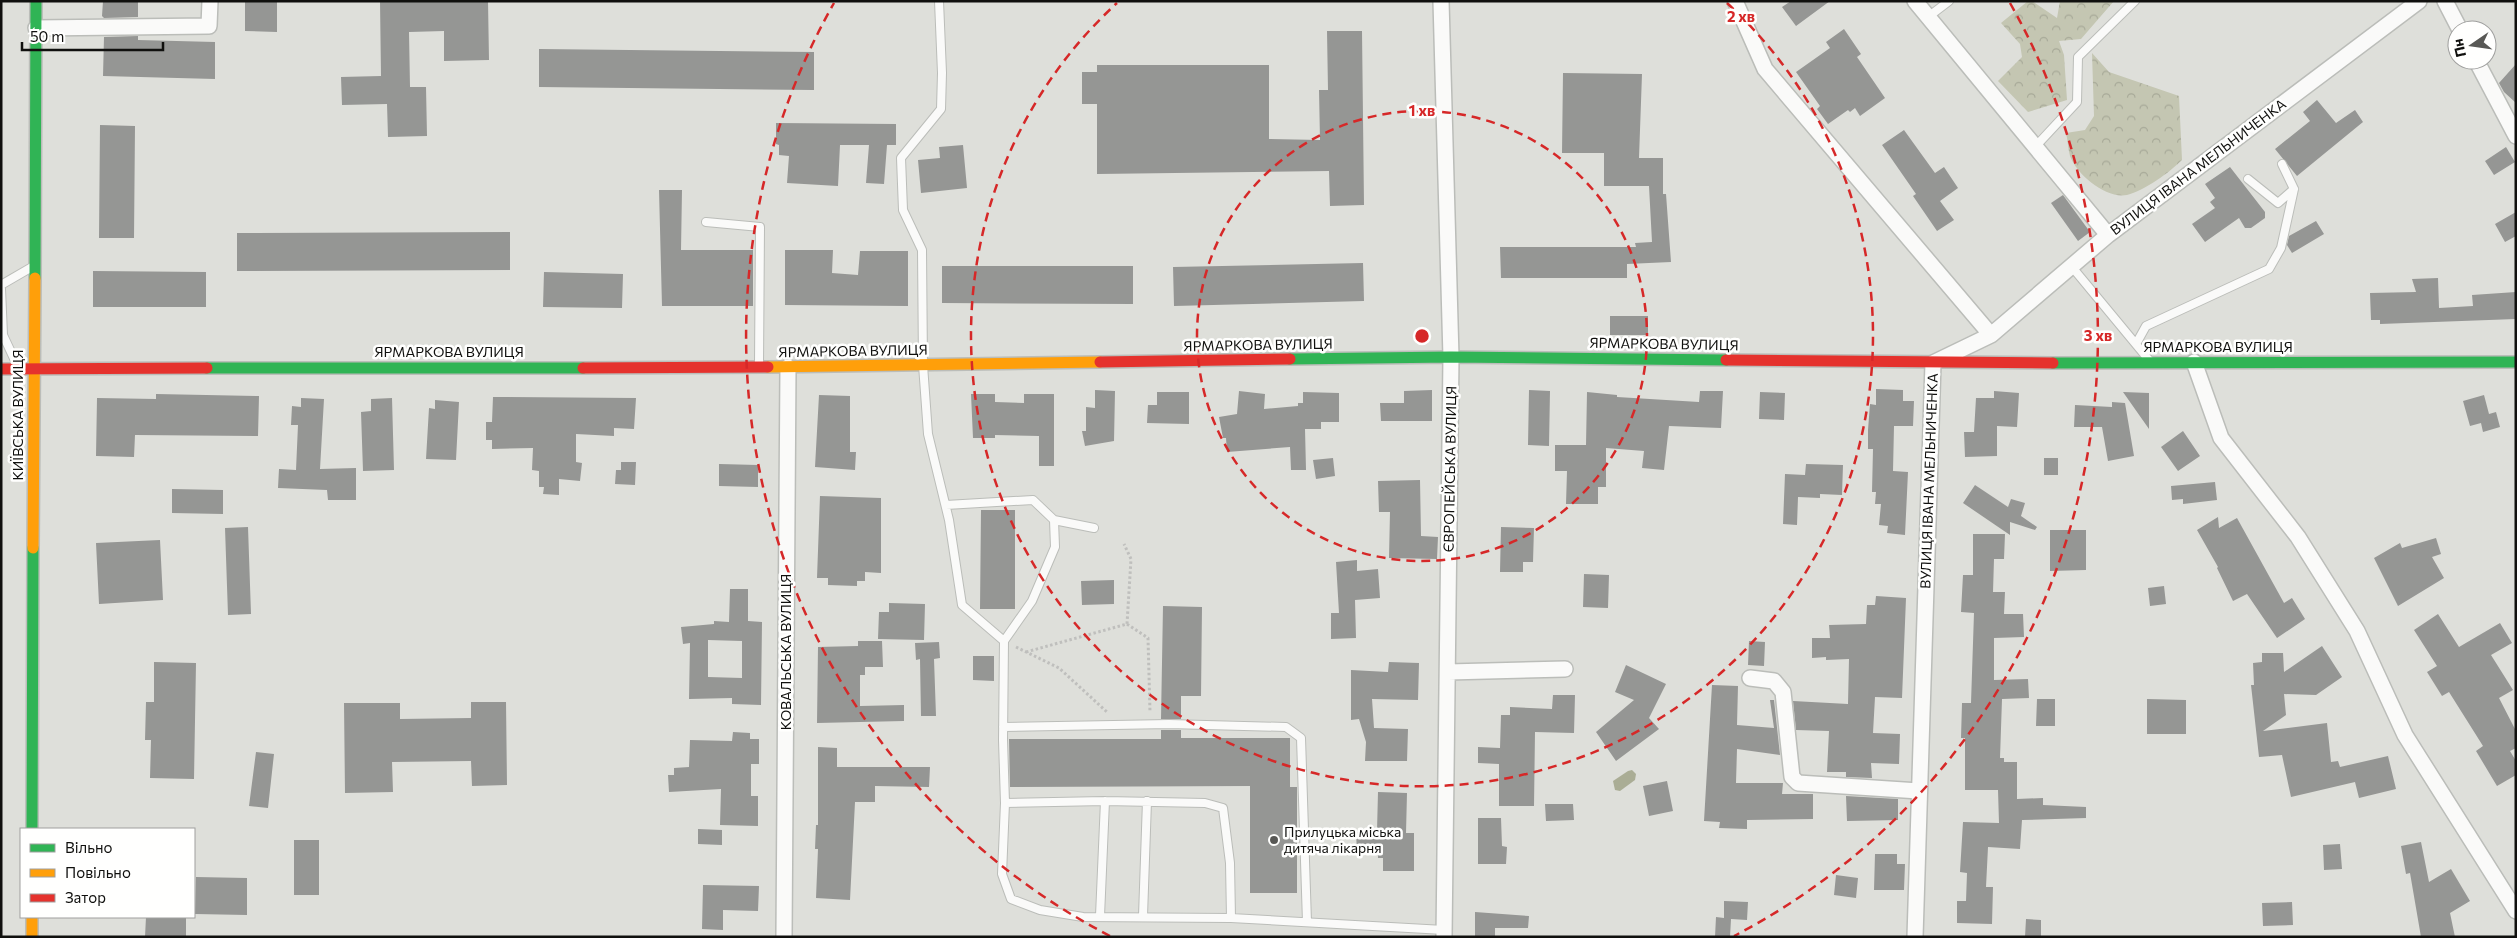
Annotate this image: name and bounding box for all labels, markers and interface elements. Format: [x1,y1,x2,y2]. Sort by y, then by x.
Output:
text: 2 хв [1727,7,1755,25]
scale bar [22,20,164,52]
north arrow [2447,20,2497,70]
text: 50 m [30,27,64,45]
text: Пн [2448,37,2469,59]
street label: ВУЛИЦЯ ІВАНА МЕЛЬНИЧЕНКА [2106,95,2289,238]
text: 1 хв [1409,101,1435,119]
text: 3 хв [2084,326,2112,344]
centre of rings [1413,327,1431,345]
street label: ЯРМАРКОВА ВУЛИЦЯ [1589,334,1739,353]
street label: ЯРМАРКОВА ВУЛИЦЯ [1183,335,1333,354]
street label: ЯРМАРКОВА ВУЛИЦЯ [2143,338,2293,355]
street label: ЯРМАРКОВА ВУЛИЦЯ [778,341,928,360]
street label: ЯРМАРКОВА ВУЛИЦЯ [374,343,524,360]
street label: КИЇВСЬКА ВУЛИЦЯ [9,349,26,481]
street label: ВУЛИЦЯ ІВАНА МЕЛЬНИЧЕНКА [1916,373,1941,589]
street label: ЄВРОПЕЙСЬКА ВУЛИЦЯ [1440,386,1459,552]
street label: КОВАЛЬСЬКА ВУЛИЦЯ [777,574,794,730]
place label: Прилуцька міська дитяча лікарня [1284,823,1401,856]
legend [20,828,195,918]
marker: Прилуцька міська дитяча лікарня [1268,834,1280,846]
text: Вільно [65,838,112,856]
text: Повільно [65,863,131,881]
text: Затор [65,888,106,906]

